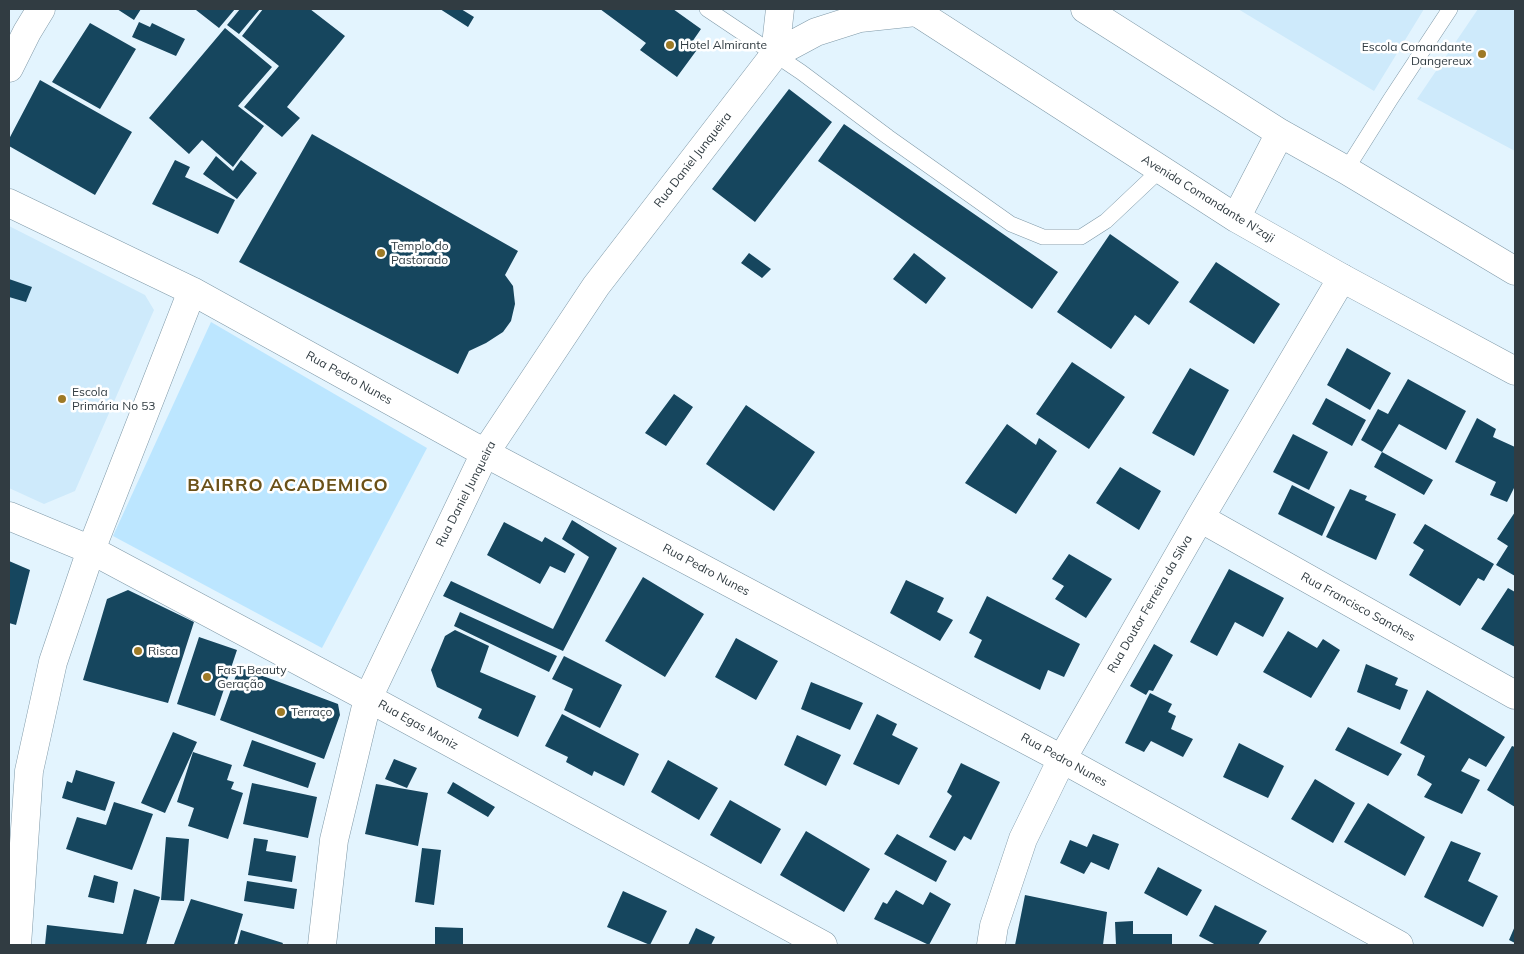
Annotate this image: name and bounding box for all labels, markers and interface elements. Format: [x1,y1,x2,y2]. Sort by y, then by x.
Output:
place label: Hotel Almirante [680,38,767,52]
marker: Hotel Almirante [664,39,676,51]
place label: Escola Comandante Dangereux [1362,40,1472,68]
marker: Escola Comandante Dangereux [1476,48,1488,60]
street label: Rua Daniel Junqueira [651,109,735,211]
street label: Avenida Comandante N'zaji [1139,152,1277,246]
place label: Templo do Pastorado [391,239,448,267]
marker: Templo do Pastorado [375,247,387,259]
street label: Rua Pedro Nunes [303,348,395,408]
place label: Escola Primária No 53 [72,385,156,413]
marker: Escola Primária No 53 [56,393,68,405]
street label: Rua Daniel Junqueira [433,439,499,549]
district label: BAIRRO ACADEMICO [185,475,391,497]
street label: Rua Doutor Ferreira da Silva [1105,533,1195,675]
street label: Rua Pedro Nunes [660,541,752,599]
street label: Rua Francisco Sanches [1298,570,1418,644]
place label: Risca [148,644,178,658]
marker: Risca [132,645,144,657]
place label: FasT Beauty Geração [217,663,286,691]
marker: FasT Beauty Geração [201,671,213,683]
street label: Rua Egas Moniz [375,697,461,753]
place label: Terraço [291,705,332,719]
marker: Terraço [275,706,287,718]
street label: Rua Pedro Nunes [1018,730,1110,790]

